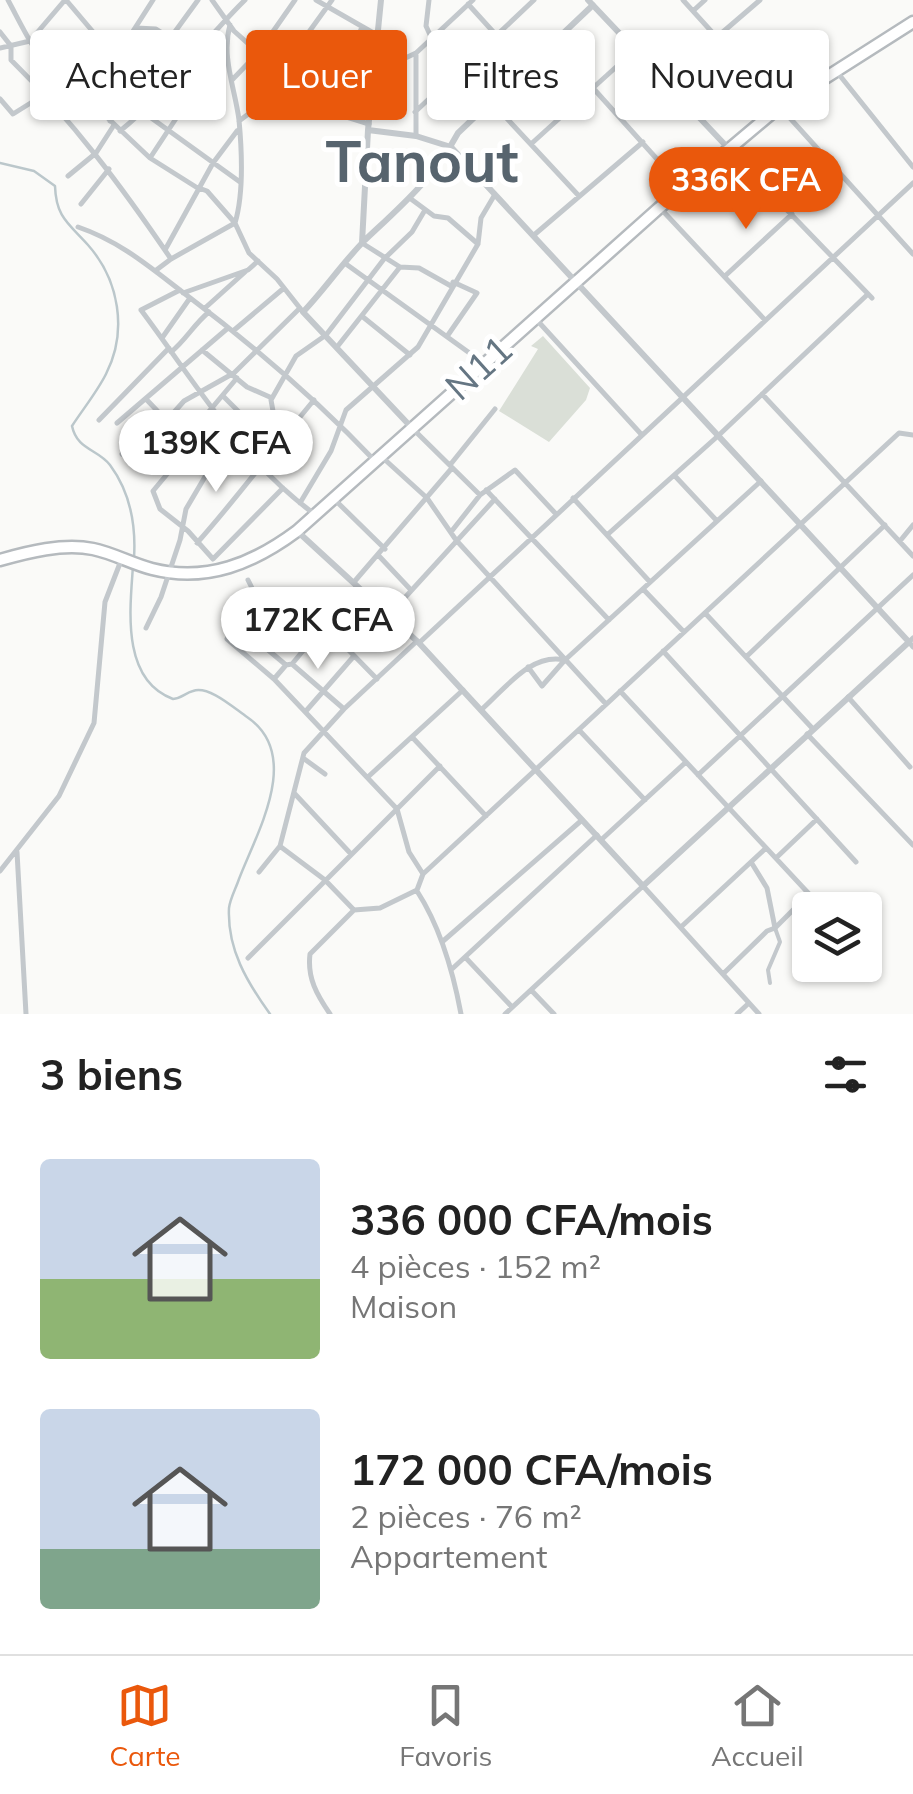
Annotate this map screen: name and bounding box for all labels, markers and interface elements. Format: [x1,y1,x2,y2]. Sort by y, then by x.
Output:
chip: Acheter [30,30,226,120]
chip: Louer [246,30,407,120]
chip: Filtres [427,30,595,120]
chip: Nouveau [615,30,829,120]
district label: Tanout [325,124,519,197]
pin: 336K CFA [643,147,849,232]
text: 336K CFA [671,159,821,199]
street label: N11 [435,325,522,410]
pin: 139K CFA [113,410,319,495]
text: 139K CFA [141,422,291,462]
pin: 172K CFA [215,587,421,672]
text: 172K CFA [243,599,393,639]
map controls [792,892,882,982]
button: layers [792,892,882,982]
icon: filters [818,1047,873,1102]
text: 3 biens [40,1048,183,1101]
text: 336 000 CFA/mois [350,1193,713,1246]
icon: home [120,1199,240,1319]
text: 4 pièces · 152 m² [350,1246,601,1286]
text: Maison [350,1286,457,1326]
text: 172 000 CFA/mois [350,1443,713,1496]
icon: home [120,1449,240,1569]
text: 2 pièces · 76 m² [350,1496,582,1536]
text: Appartement [350,1536,548,1576]
tab: Carte [109,1678,181,1773]
tab: Favoris [399,1678,492,1773]
tab: Accueil [711,1678,804,1773]

